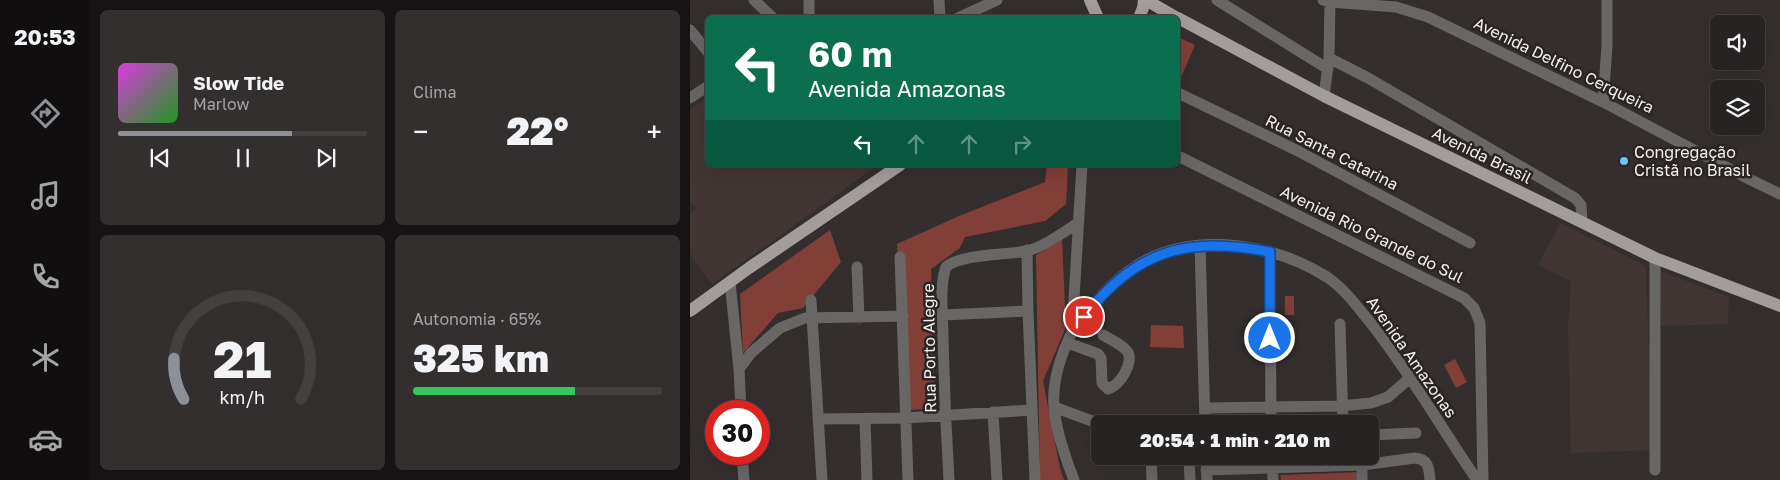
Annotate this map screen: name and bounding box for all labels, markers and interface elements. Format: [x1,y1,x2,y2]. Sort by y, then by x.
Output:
street label: Avenida Delfino Cerqueira [1471,13,1657,117]
map controls [1710,15,1765,135]
button: sound [1710,15,1765,70]
text: 20:53 [14,23,76,50]
text: 60 m [808,33,892,75]
icon: left [725,35,790,100]
text: Slow Tide [193,71,284,94]
text: Avenida Amazonas [808,75,1006,102]
button: layers [1710,80,1765,135]
text: Clima [413,82,457,102]
text: Marlow [193,94,249,114]
icon: directions [28,96,63,131]
text: 22° [507,108,568,153]
street label: Rua Santa Catarina [1262,110,1402,194]
text: − [413,115,428,148]
text: + [647,115,662,148]
street label: Avenida Brasil [1429,122,1535,188]
icon: left [849,130,877,158]
icon: ahead [902,130,930,158]
icon: ahead [955,130,983,158]
icon: right [1008,130,1036,158]
place label: Congregação Cristã no Brasil [1634,142,1751,180]
icon: previous [146,144,174,172]
icon: pause [229,144,257,172]
icon: next [312,144,340,172]
marker: Congregação Cristã no Brasil [1618,155,1630,167]
icon: music [28,178,63,213]
street label: Avenida Rio Grande do Sul [1277,181,1467,287]
icon: phone [28,259,63,294]
street label: Rua Porto Alegre [918,283,940,413]
street label: Avenida Amazonas [1363,292,1461,422]
pin [1063,296,1105,338]
icon: arrive [1070,303,1098,331]
text: Autonomia · 65% [413,309,541,329]
position arrow [1243,311,1295,363]
text: 21 [213,327,272,389]
text: 325 km [413,335,549,380]
icon: climate [28,340,63,375]
text: km/h [220,386,265,408]
speed limit sign: 30 [705,400,770,465]
icon: car [28,422,63,457]
text: 20:54 · 1 min · 210 m [1140,428,1330,451]

